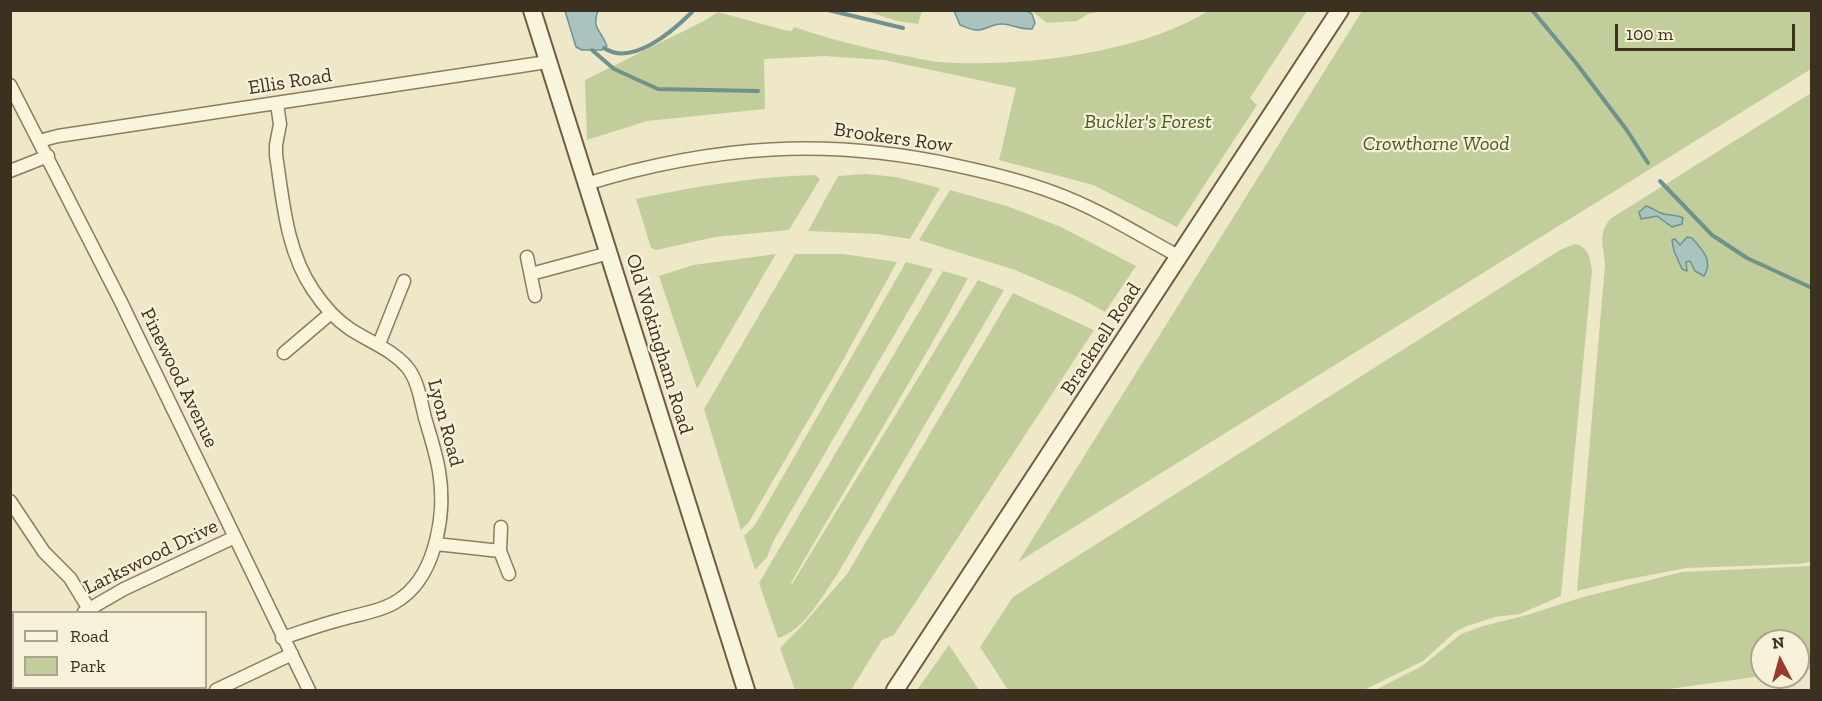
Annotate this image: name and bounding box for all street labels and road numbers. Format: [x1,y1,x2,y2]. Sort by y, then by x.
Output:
street label: Ellis Road [246,64,334,100]
street label: Brookers Row [832,118,954,158]
street label: Old Wokingham Road [620,251,698,437]
street label: Bracknell Road [1056,278,1146,400]
street label: Pinewood Avenue [135,304,223,452]
street label: Lyon Road [422,377,468,469]
street label: Larkswood Drive [80,514,222,600]

